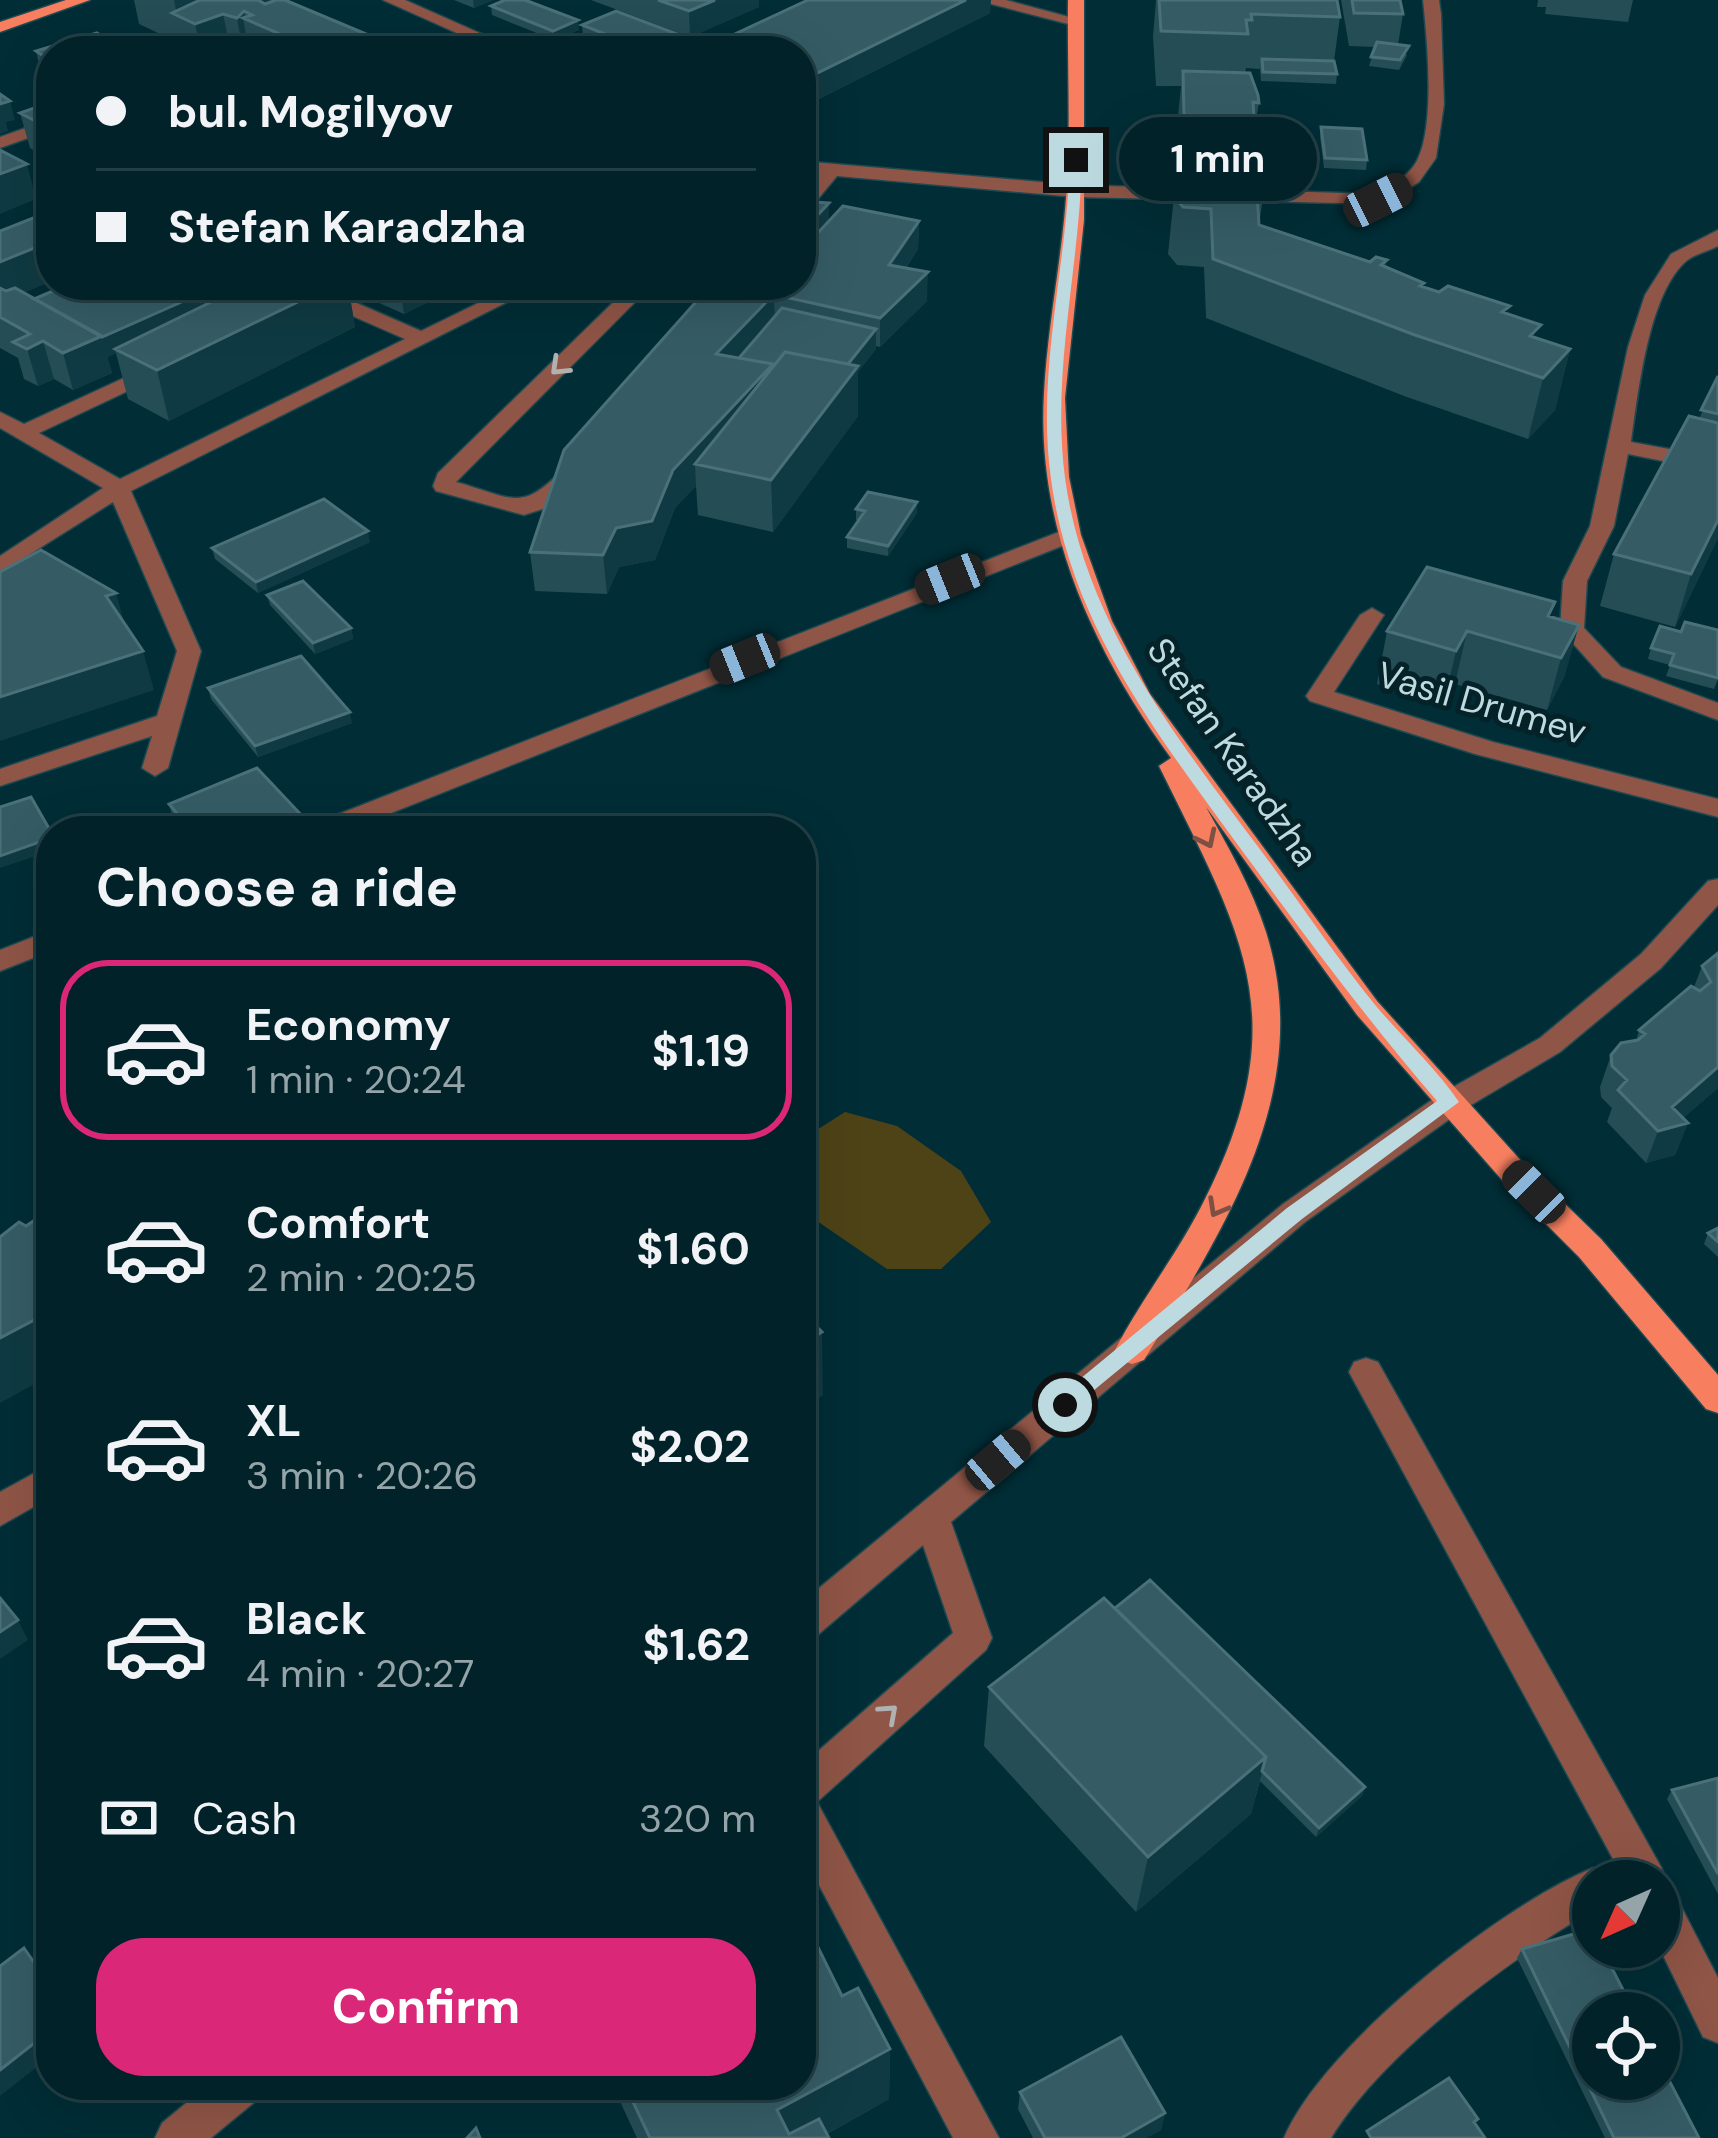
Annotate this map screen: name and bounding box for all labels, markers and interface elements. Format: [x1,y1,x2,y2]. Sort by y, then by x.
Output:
text: bul. Mogilyov [168,82,453,141]
callout: 1 min [1118,118,1316,202]
route end [1049,133,1103,187]
text: 1 min [1171,133,1265,184]
car [1338,168,1418,232]
text: Stefan Karadzha [168,197,526,256]
one-way arrow [551,353,573,375]
car [910,549,990,609]
car [705,629,785,689]
street label: Stefan Karadzha [1137,629,1329,875]
street label: Vasil Drumev [1372,651,1592,755]
one-way arrow [1193,827,1216,848]
text: Choose a ride [96,852,458,923]
text: Economy [246,995,451,1054]
icon: car [102,996,210,1104]
text: $1.19 [652,1021,750,1080]
text: 1 min · 20:24 [246,1054,466,1105]
car [1496,1154,1572,1230]
text: Comfort [246,1193,430,1252]
icon: car [102,1194,210,1302]
one-way arrow [1208,1195,1231,1216]
text: $1.60 [636,1219,750,1278]
text: 2 min · 20:25 [246,1252,477,1303]
route start [1038,1378,1092,1432]
text: XL [246,1391,301,1450]
icon: car [102,1392,210,1500]
text: $2.02 [630,1417,750,1476]
car [959,1423,1037,1497]
text: 3 min · 20:26 [246,1450,478,1501]
text: Black [246,1589,366,1648]
icon: car [102,1590,210,1698]
text: $1.62 [642,1615,750,1674]
text: 4 min · 20:27 [246,1648,474,1699]
one-way arrow [875,1706,896,1727]
icon: cash [96,1785,162,1851]
text: Cash [192,1789,297,1848]
text: 320 m [639,1793,756,1844]
north arrow [1572,1860,1680,1968]
map controls [1572,1860,1680,2100]
button: Confirm [96,1938,756,2076]
button: locate [1572,1992,1680,2100]

